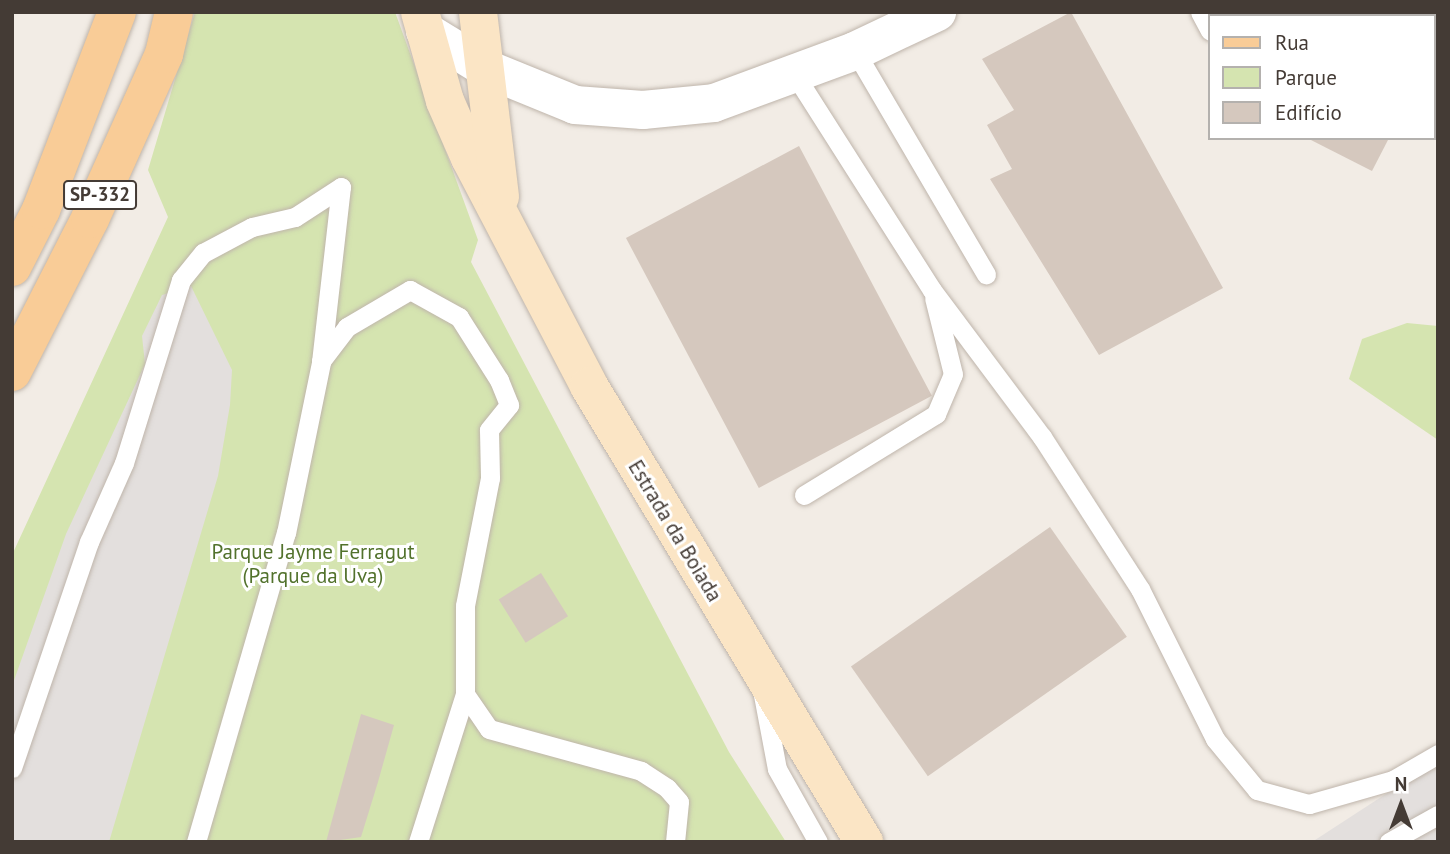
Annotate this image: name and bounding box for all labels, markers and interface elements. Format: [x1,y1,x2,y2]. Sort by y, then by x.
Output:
legend [1208,14,1436,140]
text: Rua [1275,29,1309,56]
text: Parque [1275,64,1337,91]
text: Edifício [1275,99,1342,126]
road number: SP-332 [62,180,138,210]
street label: Estrada da Boiada [623,456,727,606]
park label: Parque Jayme Ferragut (Parque da Uva) [211,539,415,589]
north arrow [1366,770,1436,840]
text: N [1395,772,1407,796]

